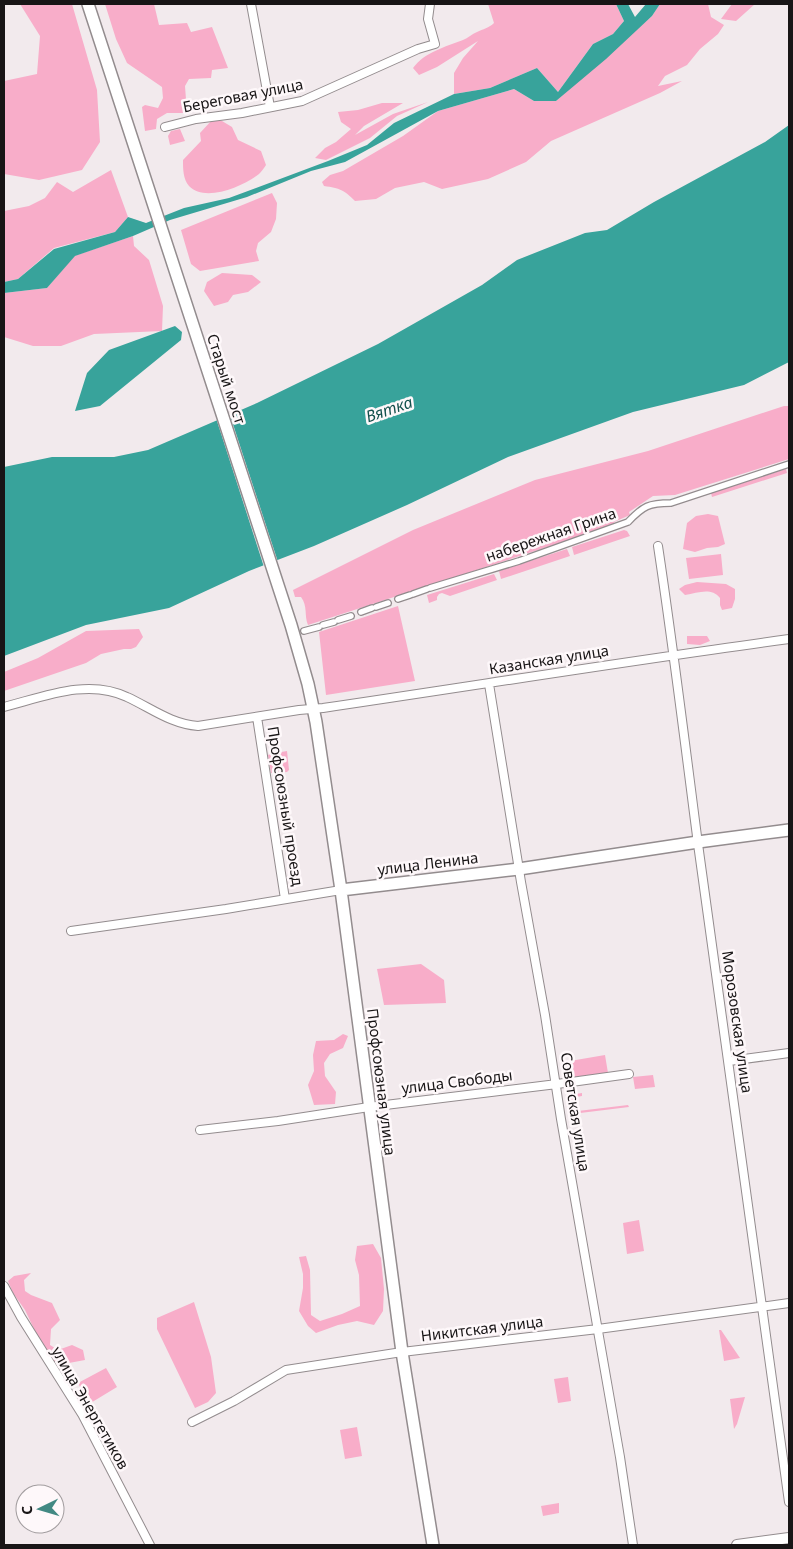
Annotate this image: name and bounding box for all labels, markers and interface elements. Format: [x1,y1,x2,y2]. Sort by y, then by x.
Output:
street label: Береговая улица [181,74,305,116]
street label: Старый мост [203,331,251,426]
water label: Вятка [363,391,415,427]
street label: набережная Грина [483,502,618,566]
street label: Казанская улица [488,640,610,678]
street label: Профсоюзный проезд [264,725,308,887]
street label: улица Ленина [376,847,479,879]
street label: Морозовская улица [718,949,758,1094]
street label: Профсоюзная улица [363,1007,401,1157]
street label: Советская улица [557,1051,595,1173]
street label: улица Свободы [400,1064,513,1098]
street label: Никитская улица [420,1311,544,1345]
street label: улица Энергетиков [48,1342,134,1473]
north arrow [15,1484,65,1534]
text: С [17,1505,36,1516]

